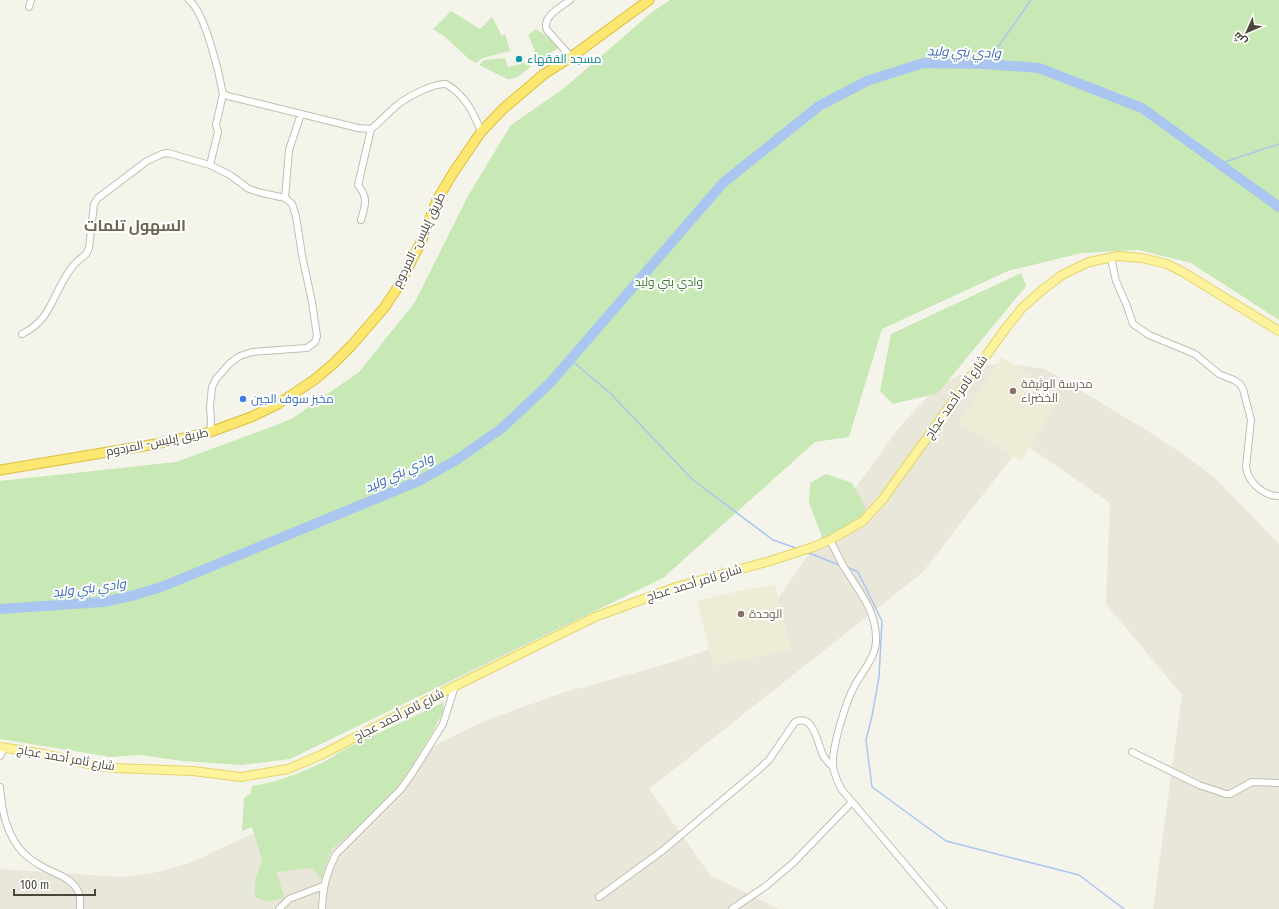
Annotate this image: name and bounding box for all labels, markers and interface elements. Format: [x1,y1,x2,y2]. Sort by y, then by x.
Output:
north arrow [1227,12,1267,52]
text: ش [1231,29,1250,48]
water label: وادي بني وليد [927,43,1002,64]
place label: مسجد الفقهاء [527,52,601,66]
marker: مسجد الفقهاء [514,54,524,64]
street label: طريق إيليس- المردوم [390,190,449,290]
district label: السهول تلمات [84,216,186,235]
park label: وادي بني وليد [635,275,703,292]
street label: شارع ثامر أحمد عجاج [921,352,991,442]
place label: مدرسة الوثيقة الخضراء [1021,377,1093,405]
marker: مدرسة الوثيقة الخضراء [1008,386,1018,396]
place label: مخبز سوف الجين [251,392,334,406]
marker: مخبز سوف الجين [238,394,248,404]
street label: طريق إيليس- المردوم [105,425,210,460]
water label: وادي بني وليد [362,450,438,498]
street label: شارع ثامر أحمد عجاج [644,561,744,605]
water label: وادي بني وليد [51,576,128,603]
place label: الوحدة [749,607,783,621]
marker: الوحدة [736,609,746,619]
street label: شارع ثامر أحمد عجاج [351,685,447,745]
street label: شارع ثامر أحمد عجاج [16,742,116,774]
scale bar [14,871,95,897]
text: 100 m [20,878,49,892]

